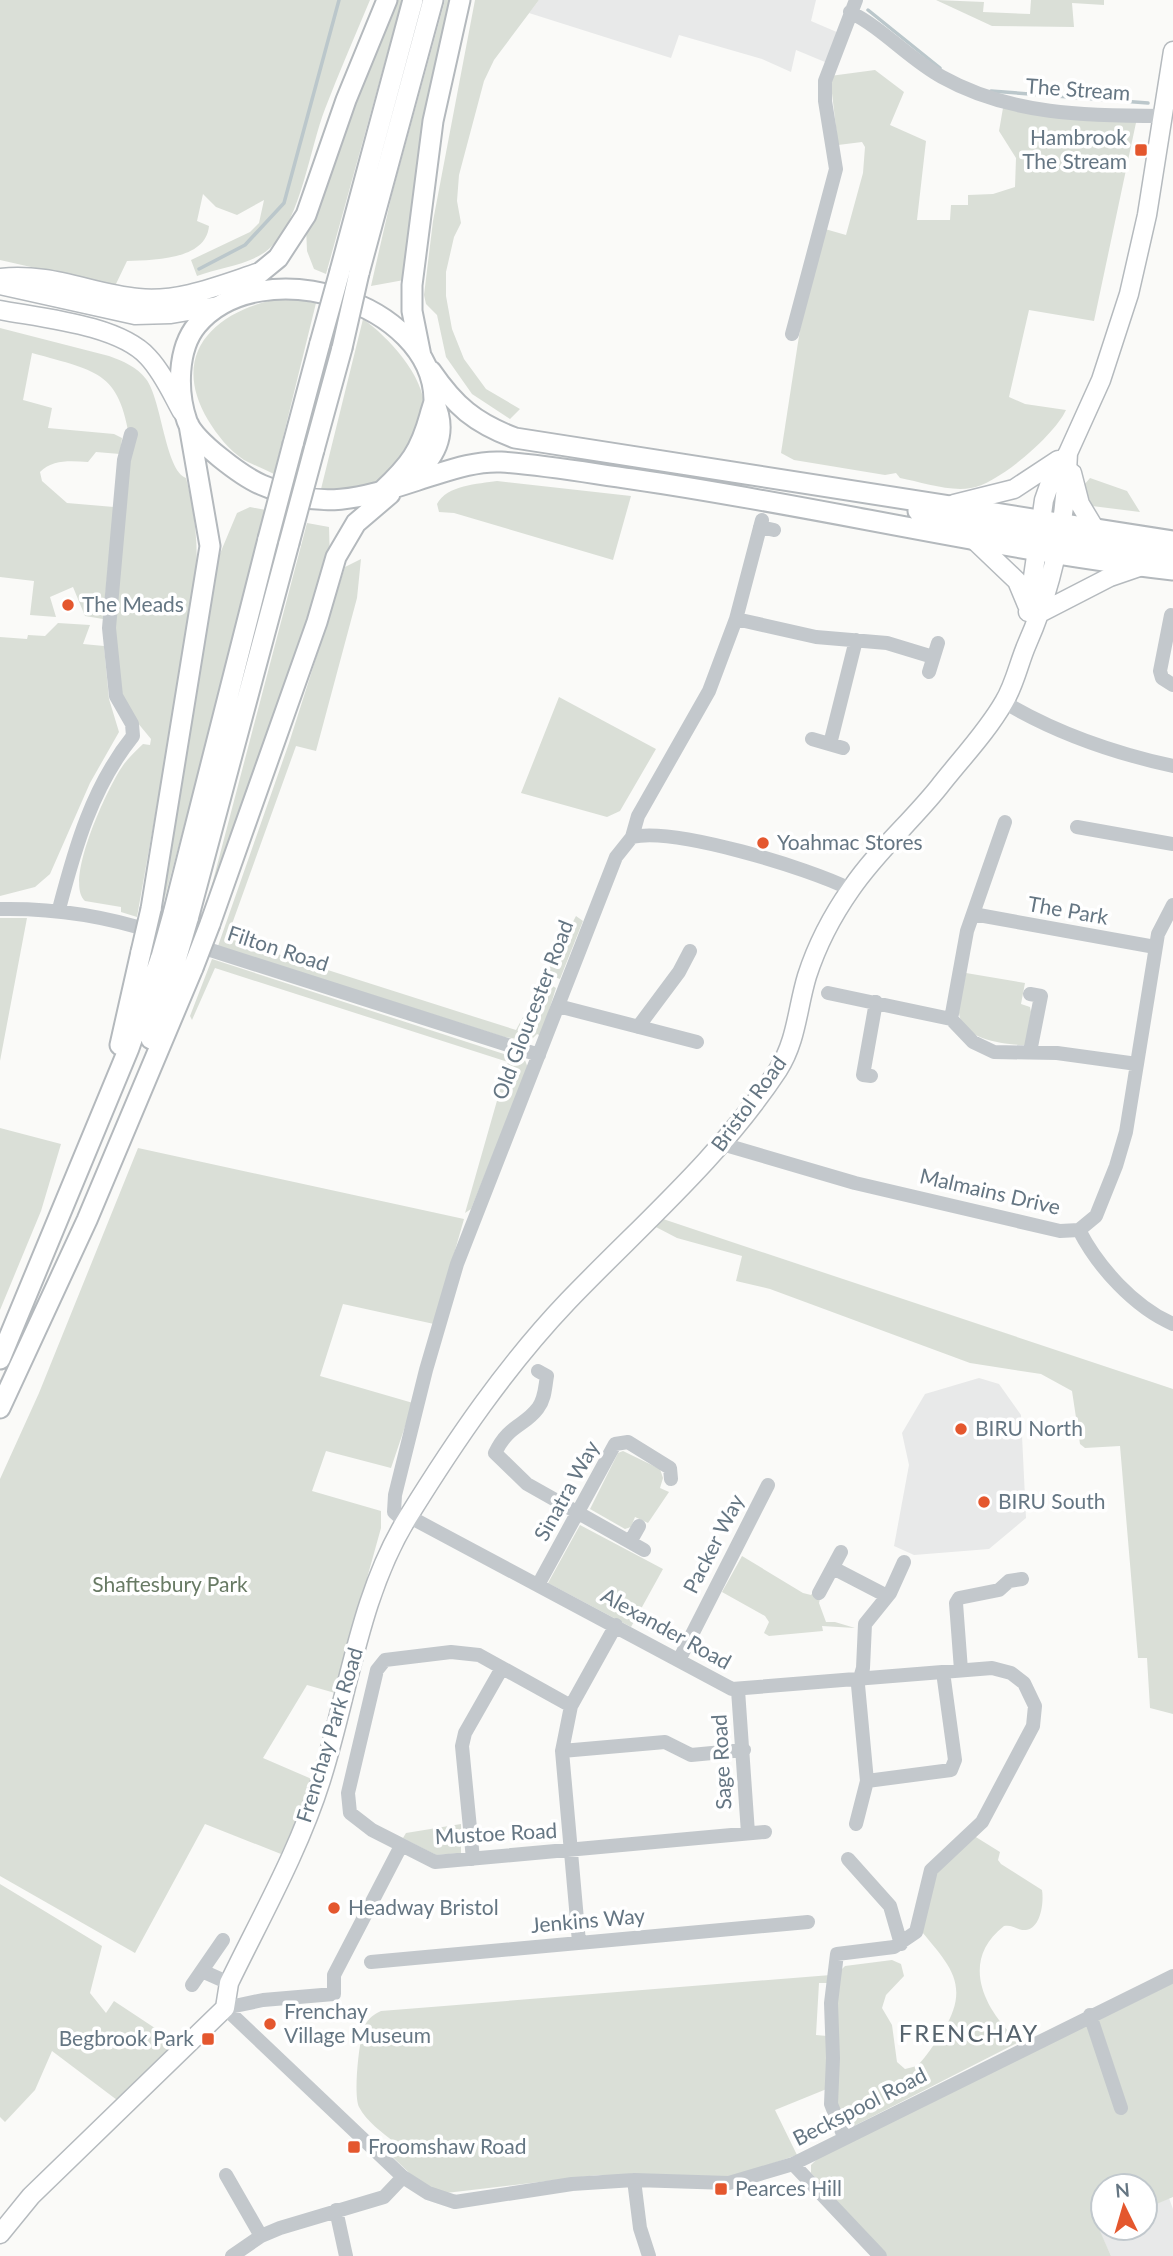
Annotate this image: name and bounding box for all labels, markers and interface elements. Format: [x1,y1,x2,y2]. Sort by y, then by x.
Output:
street label: The Stream [1025,72,1131,105]
place label: Hambrook The Stream [1022,124,1127,173]
marker: Hambrook The Stream [1133,142,1149,158]
place label: The Meads [82,591,184,616]
marker: The Meads [60,597,76,613]
place label: Yoahmac Stores [777,829,923,854]
marker: Yoahmac Stores [755,835,771,851]
street label: The Park [1026,890,1111,929]
street label: Old Gloucester Road [486,916,577,1103]
street label: Filton Road [225,919,332,976]
street label: Bristol Road [705,1051,791,1156]
street label: Malmains Drive [918,1162,1063,1219]
place label: BIRU North [975,1415,1083,1440]
marker: BIRU North [953,1421,969,1437]
street label: Sinatra Way [528,1436,603,1545]
place label: BIRU South [998,1488,1106,1513]
street label: Packer Way [677,1489,748,1597]
marker: BIRU South [976,1494,992,1510]
park label: Shaftesbury Park [92,1571,248,1596]
street label: Alexander Road [597,1582,736,1674]
street label: Frenchay Park Road [290,1644,367,1825]
street label: Sage Road [706,1714,735,1810]
street label: Mustoe Road [434,1817,558,1848]
place label: Headway Bristol [348,1894,499,1919]
marker: Headway Bristol [326,1900,342,1916]
street label: Jenkins Way [530,1902,646,1937]
place label: Frenchay Village Museum [284,1998,431,2047]
marker: Frenchay Village Museum [262,2016,278,2032]
district label: FRENCHAY [899,2018,1039,2047]
place label: Begbrook Park [59,2025,194,2050]
marker: Begbrook Park [200,2031,216,2047]
street label: Beckspool Road [788,2061,930,2150]
place label: Froomshaw Road [368,2133,526,2158]
marker: Froomshaw Road [346,2139,362,2155]
north arrow [1089,2172,1159,2242]
place label: Pearces Hill [735,2175,842,2200]
text: N [1114,2177,1131,2202]
marker: Pearces Hill [713,2181,729,2197]

